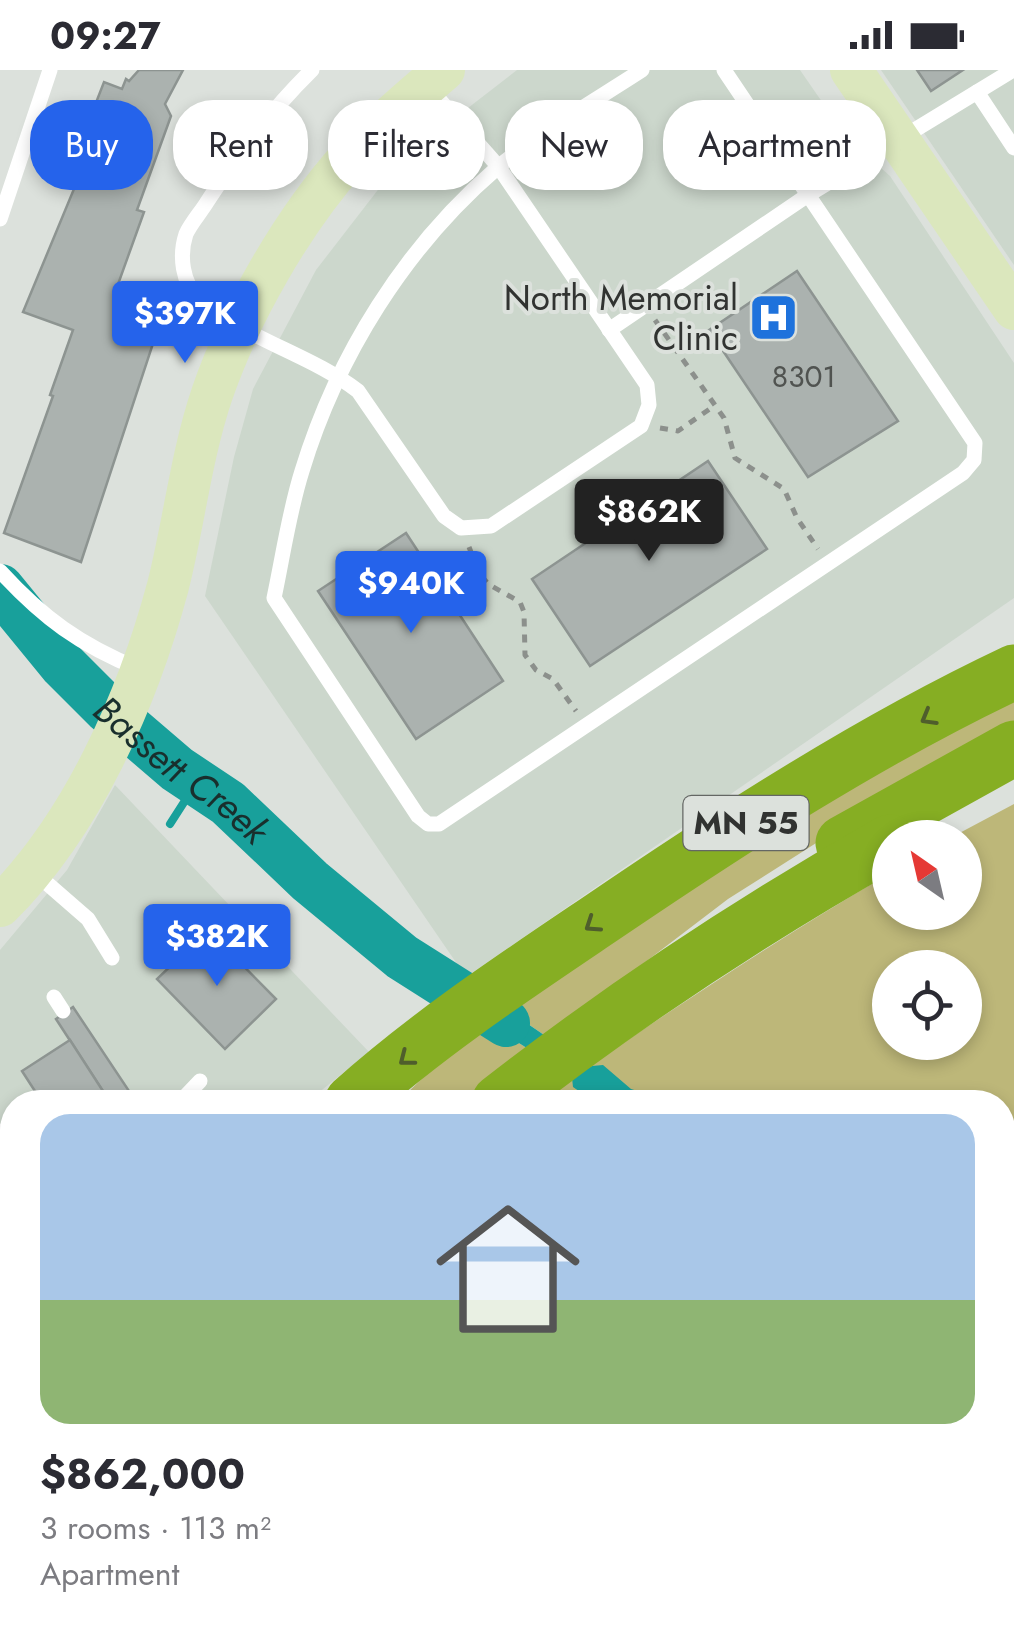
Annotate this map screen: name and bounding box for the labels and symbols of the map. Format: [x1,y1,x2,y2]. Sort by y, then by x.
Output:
place label: North Memorial Clinic [504,273,738,363]
pin: $397K [115,281,255,366]
hospital icon: North Memorial Clinic [747,292,799,344]
house number: 8301 [772,355,836,398]
pin: $862K [579,479,719,564]
pin: $940K [341,551,481,636]
water label: Bassett Creek [82,682,283,857]
one-way arrow [921,705,939,725]
road number: MN 55 [684,796,808,850]
north arrow [872,820,982,930]
pin: $382K [147,904,287,989]
one-way arrow [584,912,602,931]
one-way arrow [399,1047,417,1064]

